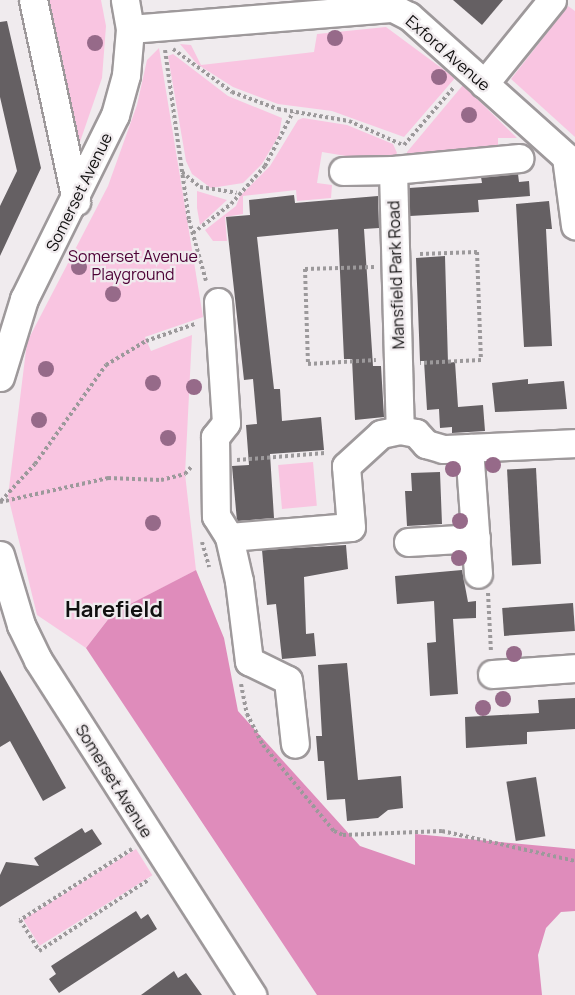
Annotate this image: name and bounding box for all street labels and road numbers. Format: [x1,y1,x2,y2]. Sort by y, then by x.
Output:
street label: Exford Avenue [402,11,494,95]
street label: Somerset Avenue [42,129,116,255]
street label: Mansfield Park Road [384,200,408,350]
street label: Somerset Avenue [71,721,157,841]

